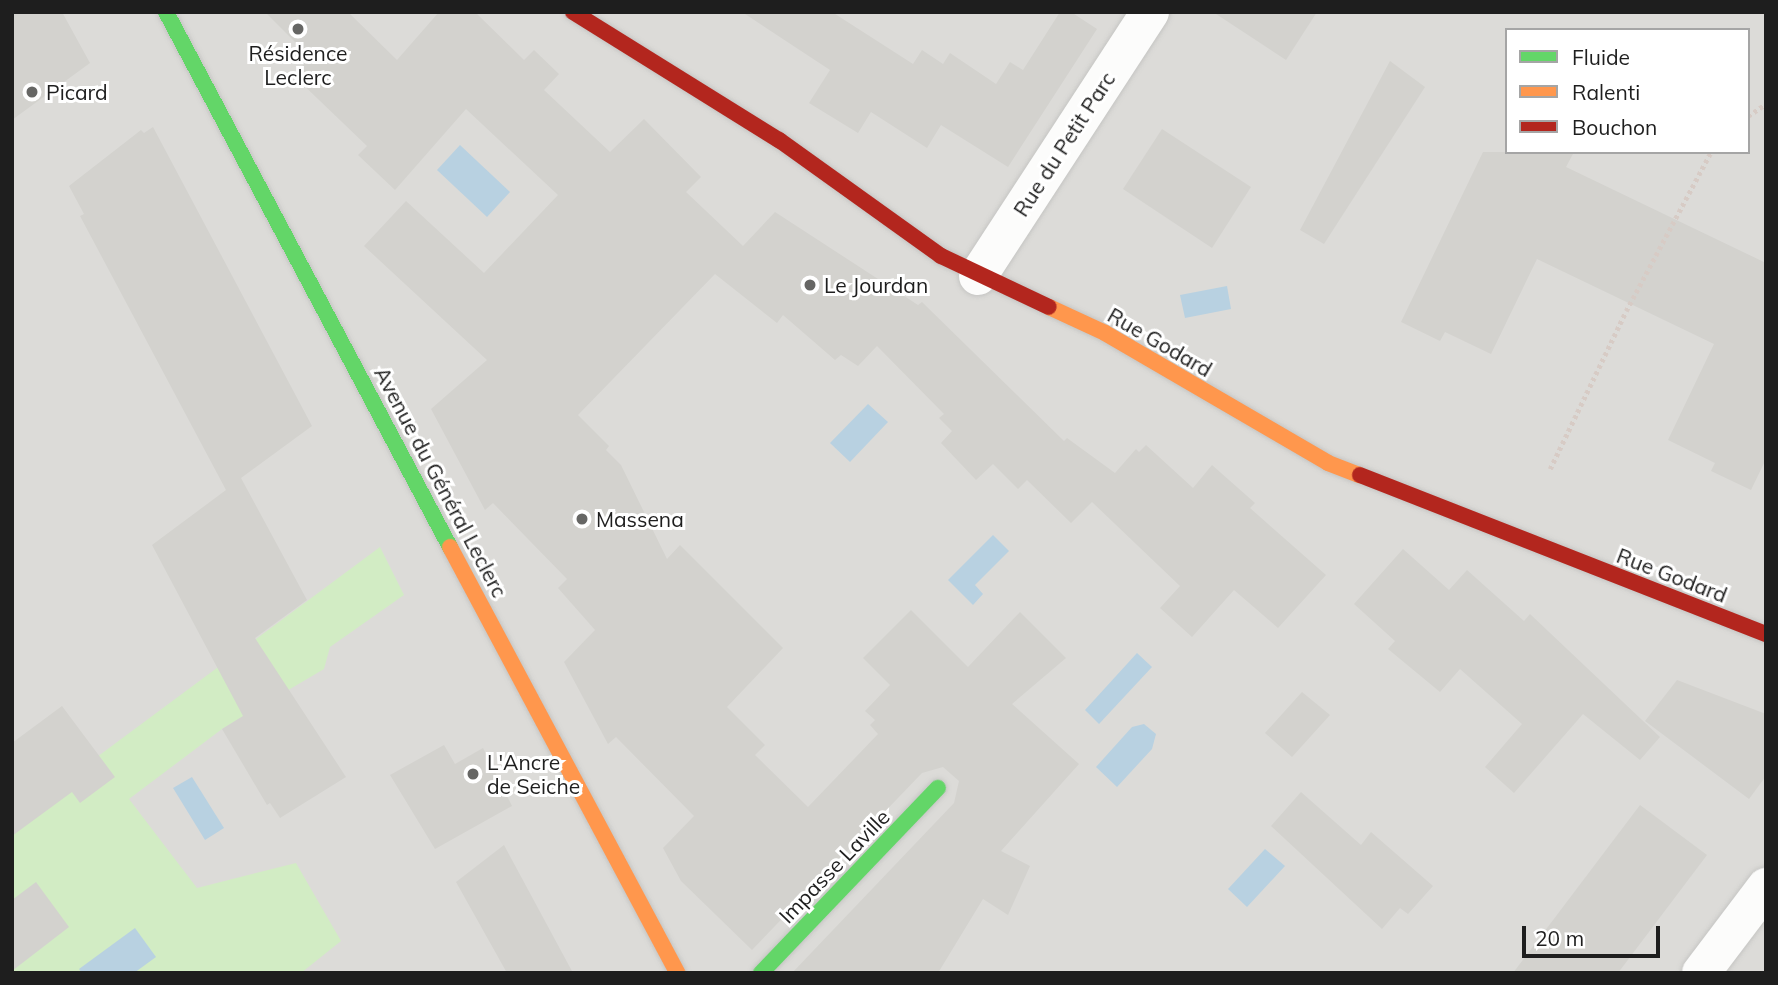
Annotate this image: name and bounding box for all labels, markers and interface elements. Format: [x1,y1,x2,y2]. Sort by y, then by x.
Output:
marker: Résidence Leclerc [290,21,306,37]
legend [1505,28,1750,154]
place label: Résidence Leclerc [248,40,348,90]
text: Fluide [1572,44,1630,70]
street label: Rue du Petit Parc [1008,67,1120,221]
place label: Picard [46,79,108,105]
text: Ralenti [1572,79,1640,105]
marker: Picard [24,84,40,100]
text: Bouchon [1572,114,1657,140]
place label: Le Jourdan [824,272,928,298]
marker: Le Jourdan [802,277,818,293]
street label: Rue Godard [1103,302,1217,382]
street label: Avenue du Général Leclerc [369,362,513,602]
place label: Massena [596,506,684,532]
marker: Massena [574,511,590,527]
street label: Rue Godard [1613,542,1731,608]
place label: L'Ancre de Seiche [487,749,580,799]
marker: L'Ancre de Seiche [465,766,481,782]
street label: Impasse Laville [773,804,895,928]
scale bar [1526,912,1664,956]
text: 20 m [1535,925,1584,951]

